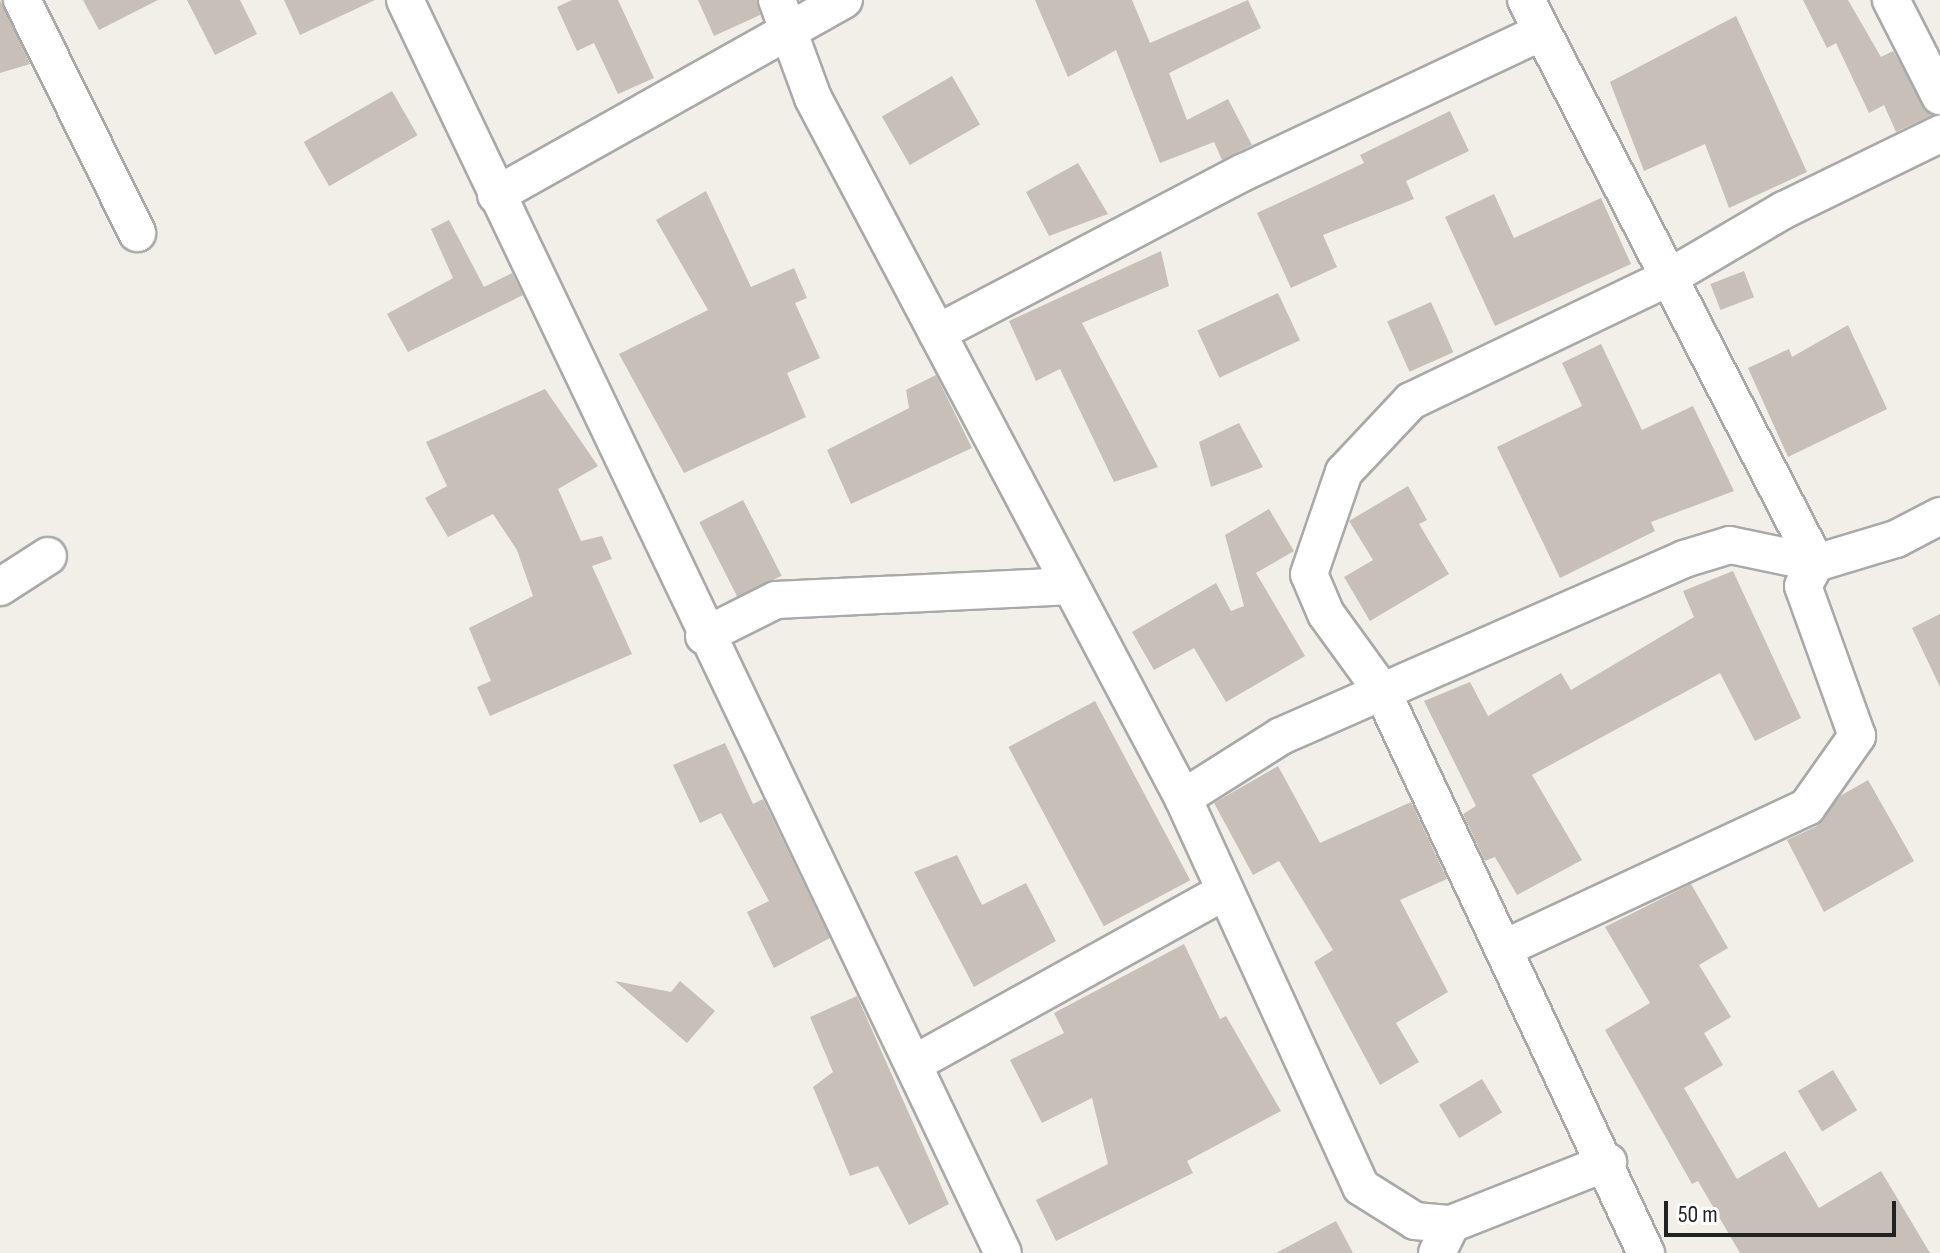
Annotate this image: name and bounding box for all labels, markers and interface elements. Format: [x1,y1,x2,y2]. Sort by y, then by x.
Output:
scale bar [1668,1185,1900,1235]
text: 50 m [1678,1200,1718,1229]

